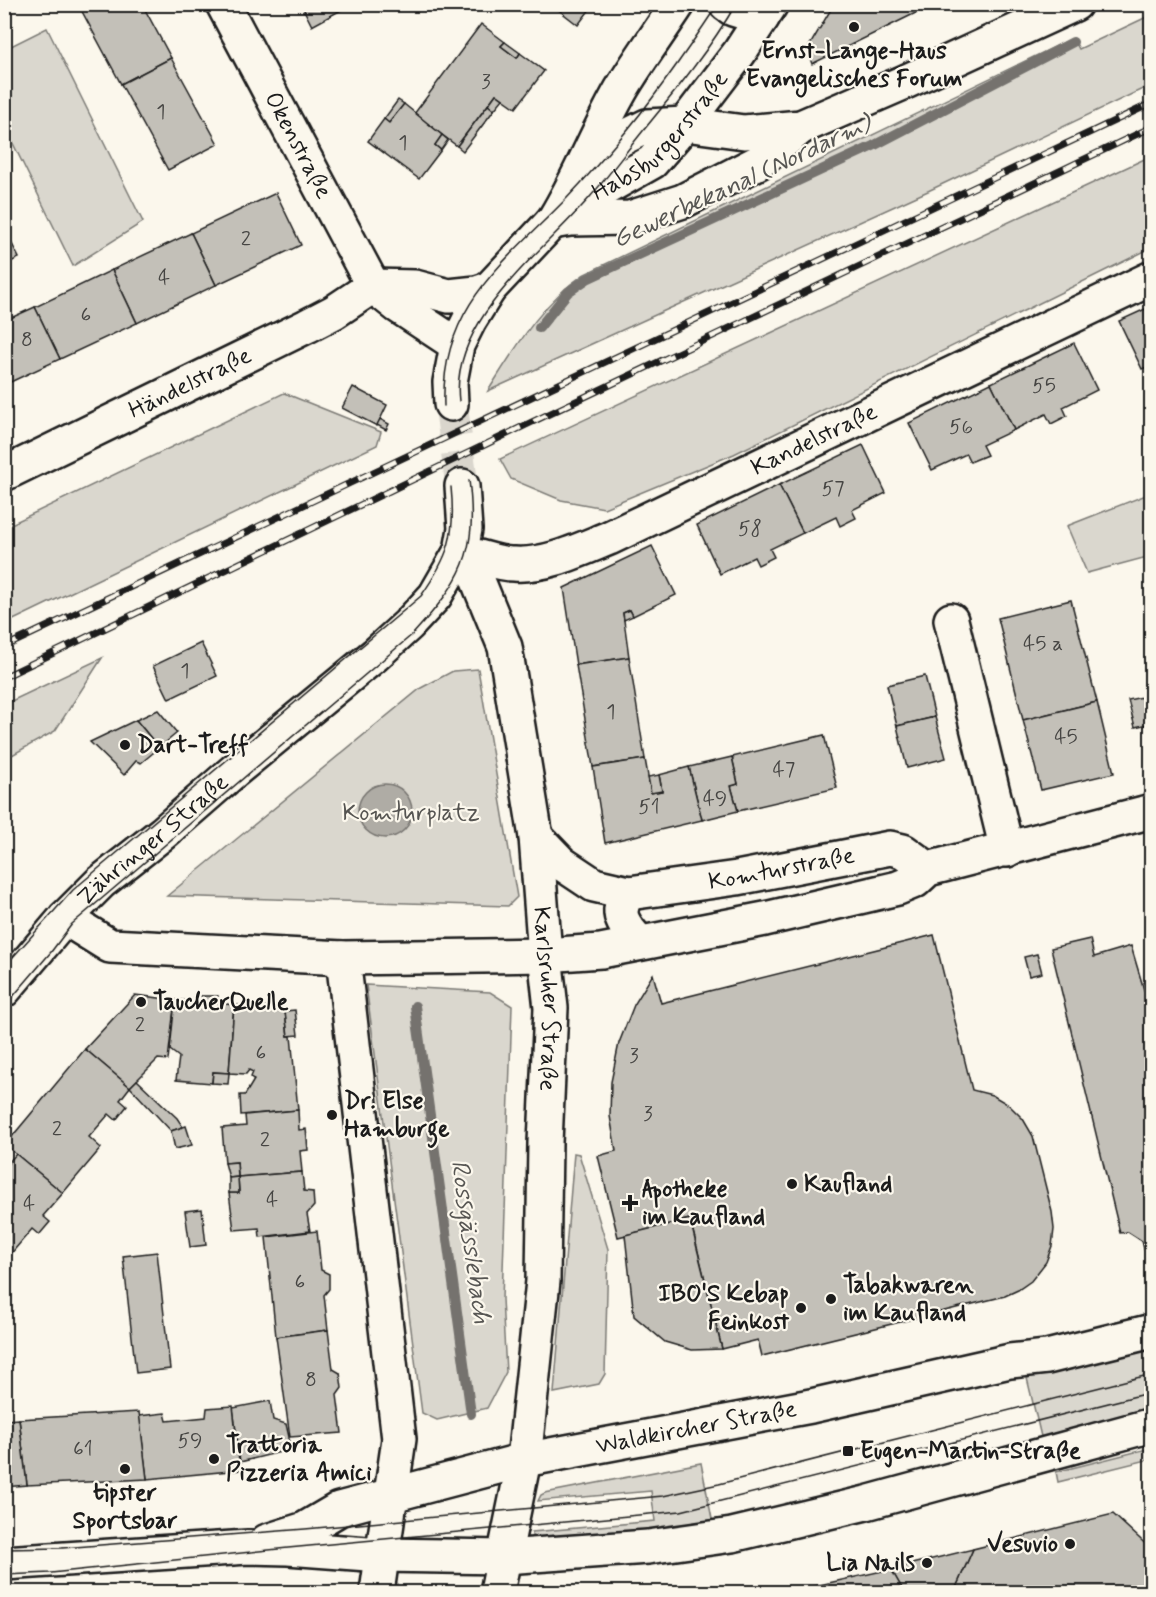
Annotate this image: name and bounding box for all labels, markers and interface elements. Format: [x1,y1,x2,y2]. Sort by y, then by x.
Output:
marker: Ernst-Lange-Haus Evangelisches Forum [847,20,861,34]
place label: Ernst-Lange-Haus Evangelisches Forum [746,36,962,98]
street label: Habsburgerstraße [586,65,735,208]
house number: 3 [481,68,491,96]
street label: Okenstraße [257,86,339,204]
house number: 1 [156,98,166,126]
water label: Gewerbekanal (Nordarm) [607,106,879,257]
house number: 1 [398,129,408,157]
house number: 2 [241,225,251,253]
house number: 4 [158,264,170,292]
house number: 6 [81,301,91,329]
house number: 8 [21,326,33,354]
street label: Händelstraße [123,340,257,426]
house number: 55 [1032,372,1056,400]
street label: Kandelstraße [746,396,882,483]
house number: 56 [949,413,973,441]
house number: 57 [821,475,845,503]
house number: 58 [738,515,762,543]
house number: 45 a [1023,630,1063,658]
house number: 1 [180,657,190,685]
house number: 1 [606,698,616,726]
house number: 45 [1054,723,1078,751]
place label: Dart-Treff [137,730,249,761]
marker: Dart-Treff [118,738,132,752]
house number: 47 [773,756,795,784]
street label: Zähringer Straße [70,767,235,913]
house number: 49 [703,785,727,813]
house number: 51 [638,793,660,821]
park label: Komturplatz [342,798,480,829]
street label: Komturstraße [706,840,857,897]
street label: Karlsruher Straße [526,905,567,1092]
place label: TaucherQuelle [153,987,289,1018]
marker: TaucherQuelle [134,995,148,1009]
house number: 2 [135,1011,145,1039]
house number: 6 [256,1039,266,1067]
house number: 3 [629,1042,639,1070]
place label: Dr. Else Hamburge [344,1086,450,1148]
house number: 3 [643,1100,653,1128]
marker: Dr. Else Hamburge [325,1108,339,1122]
house number: 2 [52,1115,62,1143]
house number: 2 [260,1126,270,1154]
water label: Rossgässlebach [442,1158,498,1326]
place label: Kaufland [804,1169,892,1200]
place label: Apotheke im Kaufland [642,1174,765,1233]
marker: Kaufland [785,1177,799,1191]
house number: 4 [266,1186,278,1214]
house number: 4 [23,1190,35,1218]
marker: Apotheke im Kaufland [623,1196,637,1210]
house number: 6 [295,1268,305,1296]
place label: Tabakwaren im Kaufland [843,1270,974,1329]
place label: IBO'S Kebap Feinkost [658,1279,789,1338]
marker: Tabakwaren im Kaufland [824,1292,838,1306]
marker: IBO'S Kebap Feinkost [794,1301,808,1315]
house number: 8 [305,1366,317,1394]
street label: Waldkircher Straße [593,1393,799,1462]
house number: 59 [177,1427,203,1455]
place label: Trattoria Pizzeria Amici [226,1430,372,1489]
house number: 61 [73,1435,93,1463]
place label: Eugen-Martin-Straße [860,1436,1081,1468]
marker: Eugen-Martin-Straße [841,1444,855,1458]
marker: Trattoria Pizzeria Amici [207,1452,221,1466]
marker: tipster Sportsbar [118,1462,132,1476]
place label: tipster Sportsbar [72,1478,178,1537]
place label: Vesuvio [987,1529,1058,1560]
marker: Vesuvio [1063,1537,1077,1551]
place label: Lia Nails [826,1548,916,1579]
marker: Lia Nails [920,1556,934,1570]

